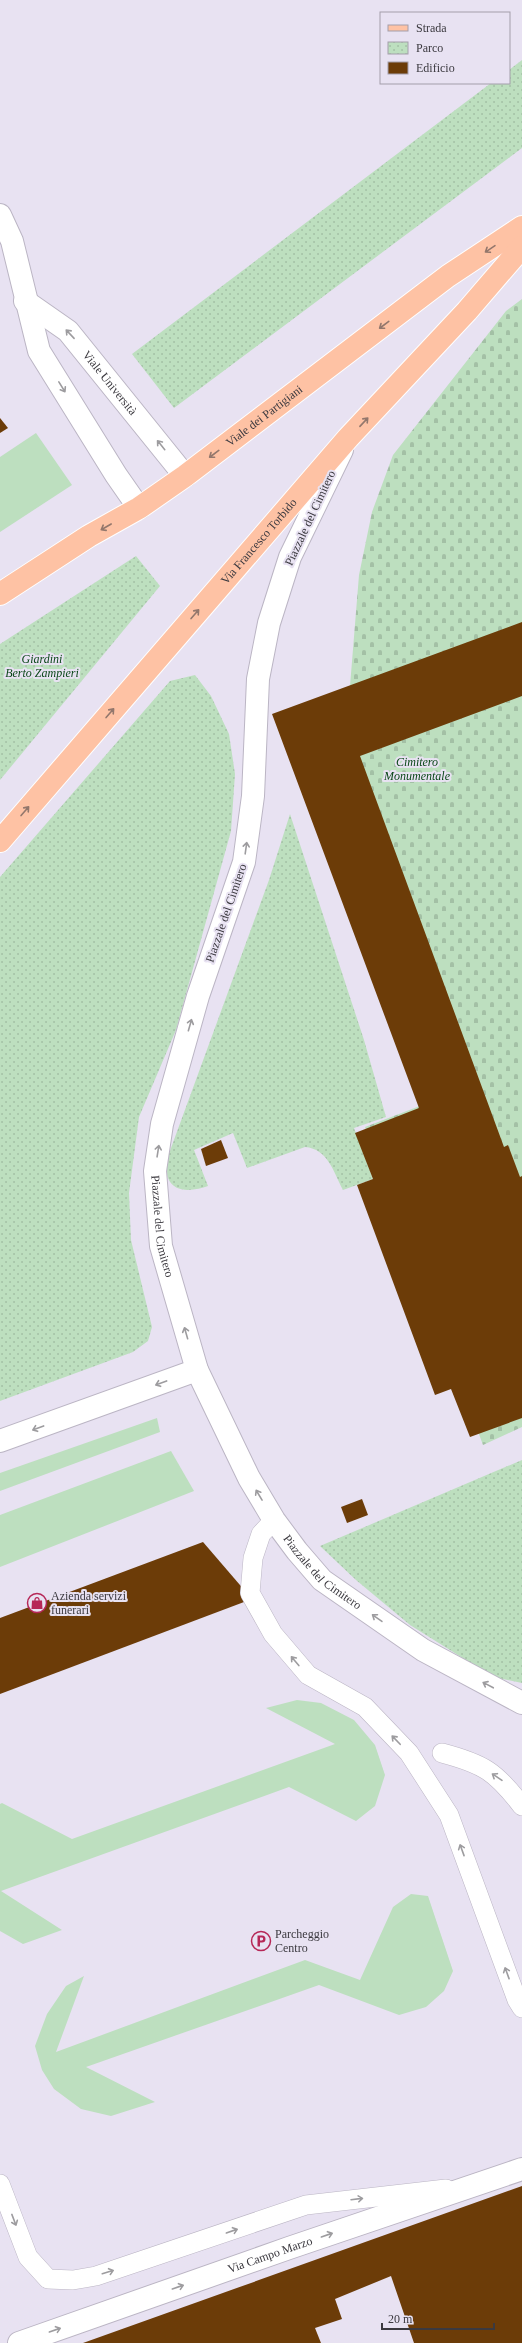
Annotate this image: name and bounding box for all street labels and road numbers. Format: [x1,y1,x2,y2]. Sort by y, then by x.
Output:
street label: Viale Università [80,348,140,418]
street label: Viale dei Partigiani [223,382,306,449]
street label: Piazzale del Cimitero [282,468,338,568]
street label: Via Francesco Torbido [218,495,300,587]
street label: Piazzale del Cimitero [203,862,249,964]
street label: Piazzale del Cimitero [148,1175,177,1279]
street label: Piazzale del Cimitero [280,1532,364,1612]
street label: Via Campo Marzo [226,2234,314,2276]

